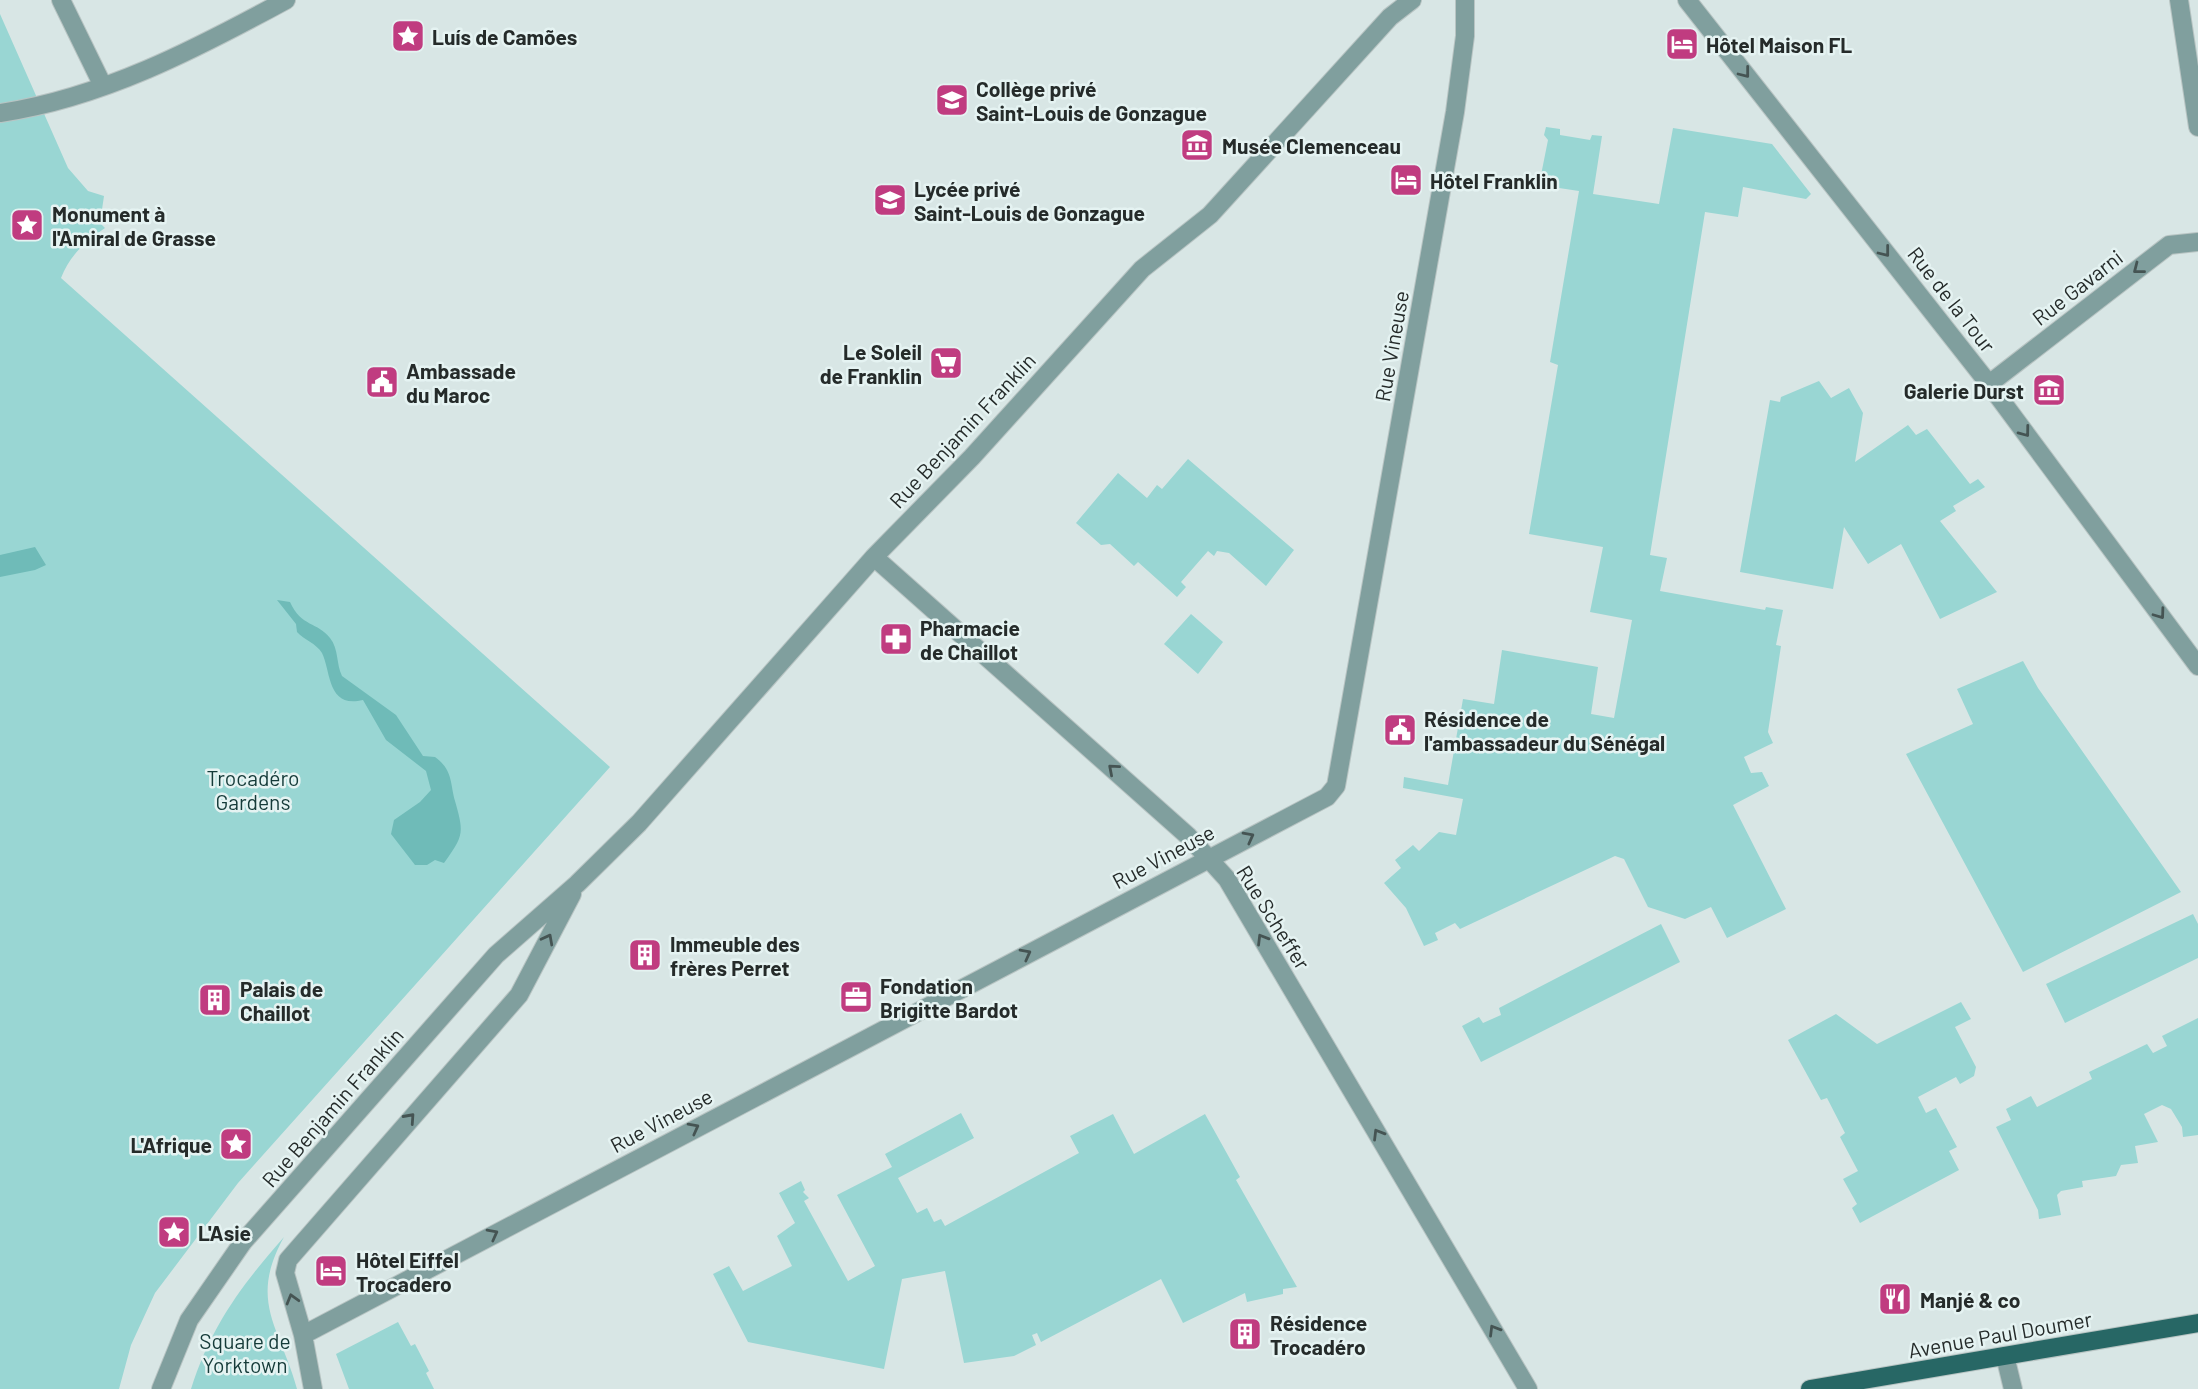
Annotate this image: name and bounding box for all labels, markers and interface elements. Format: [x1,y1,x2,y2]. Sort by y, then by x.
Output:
place icon: Luís de Camões [389,17,427,55]
place label: Luís de Camões [432,24,577,49]
hotel icon: Hôtel Maison FL [1663,25,1701,63]
place label: Hôtel Maison FL [1706,32,1852,57]
one-way arrow [1736,65,1749,78]
place label: Collège privé Saint-Louis de Gonzague [976,76,1207,125]
school or university icon: Collège privé Saint-Louis de Gonzague [933,81,971,119]
museum icon: Musée Clemenceau [1178,126,1216,164]
place label: Musée Clemenceau [1222,133,1401,158]
hotel icon: Hôtel Franklin [1387,161,1425,199]
place label: Hôtel Franklin [1430,168,1558,193]
place label: Lycée privé Saint-Louis de Gonzague [914,176,1145,225]
school or university icon: Lycée privé Saint-Louis de Gonzague [871,181,909,219]
place label: Monument à l'Amiral de Grasse [52,201,216,250]
place icon: Monument à l'Amiral de Grasse [8,206,46,244]
street label: Rue de la Tour [1903,241,2001,357]
one-way arrow [1877,244,1890,256]
street label: Rue Gavarni [2027,244,2127,330]
one-way arrow [2133,260,2146,273]
street label: Rue Vineuse [1369,289,1413,403]
place label: Le Soleil de Franklin [820,339,922,388]
supermarket icon: Le Soleil de Franklin [927,344,965,382]
street label: Rue Benjamin Franklin [884,347,1040,513]
place label: Ambassade du Maroc [406,358,516,407]
public building icon: Ambassade du Maroc [363,363,401,401]
museum icon: Galerie Durst [2030,371,2068,409]
place label: Galerie Durst [1904,378,2024,403]
one-way arrow [2016,424,2029,436]
one-way arrow [2152,607,2164,619]
place label: Pharmacie de Chaillot [920,615,1020,664]
pharmacy icon: Pharmacie de Chaillot [877,620,915,658]
place label: Résidence de l'ambassadeur du Sénégal [1424,706,1665,755]
public building icon: Résidence de l'ambassadeur du Sénégal [1381,711,1419,749]
park label: Trocadéro Gardens [206,765,300,814]
one-way arrow [1108,765,1121,778]
street label: Rue Vineuse [1108,819,1218,893]
one-way arrow [1242,832,1254,845]
street label: Rue Scheffer [1232,860,1316,974]
place label: Immeuble des frères Perret [670,931,800,980]
one-way arrow [1257,933,1270,946]
one-way arrow [540,934,554,946]
building icon: Immeuble des frères Perret [626,936,664,974]
one-way arrow [1019,949,1031,962]
place label: Fondation Brigitte Bardot [880,973,1018,1022]
place label: Palais de Chaillot [240,976,323,1025]
office icon: Fondation Brigitte Bardot [837,978,875,1016]
building icon: Palais de Chaillot [196,981,234,1019]
street label: Rue Benjamin Franklin [256,1022,408,1192]
street label: Rue Vineuse [606,1083,716,1157]
one-way arrow [402,1113,414,1126]
one-way arrow [687,1123,700,1137]
place icon: L'Afrique [217,1125,255,1163]
one-way arrow [1373,1129,1386,1142]
place label: L'Afrique [131,1132,212,1157]
place icon: L'Asie [155,1213,193,1251]
place label: L'Asie [198,1220,251,1245]
one-way arrow [486,1229,498,1243]
place label: Hôtel Eiffel Trocadero [356,1247,459,1296]
hotel icon: Hôtel Eiffel Trocadero [312,1252,350,1290]
restaurant icon: Manjé & co [1876,1280,1914,1318]
place label: Manjé & co [1920,1287,2020,1312]
one-way arrow [286,1293,300,1305]
street label: Avenue Paul Doumer [1906,1305,2094,1362]
place label: Résidence Trocadéro [1270,1310,1367,1359]
building icon: Résidence Trocadéro [1226,1315,1264,1353]
one-way arrow [1489,1325,1502,1338]
park label: Square de Yorktown [199,1328,291,1377]

